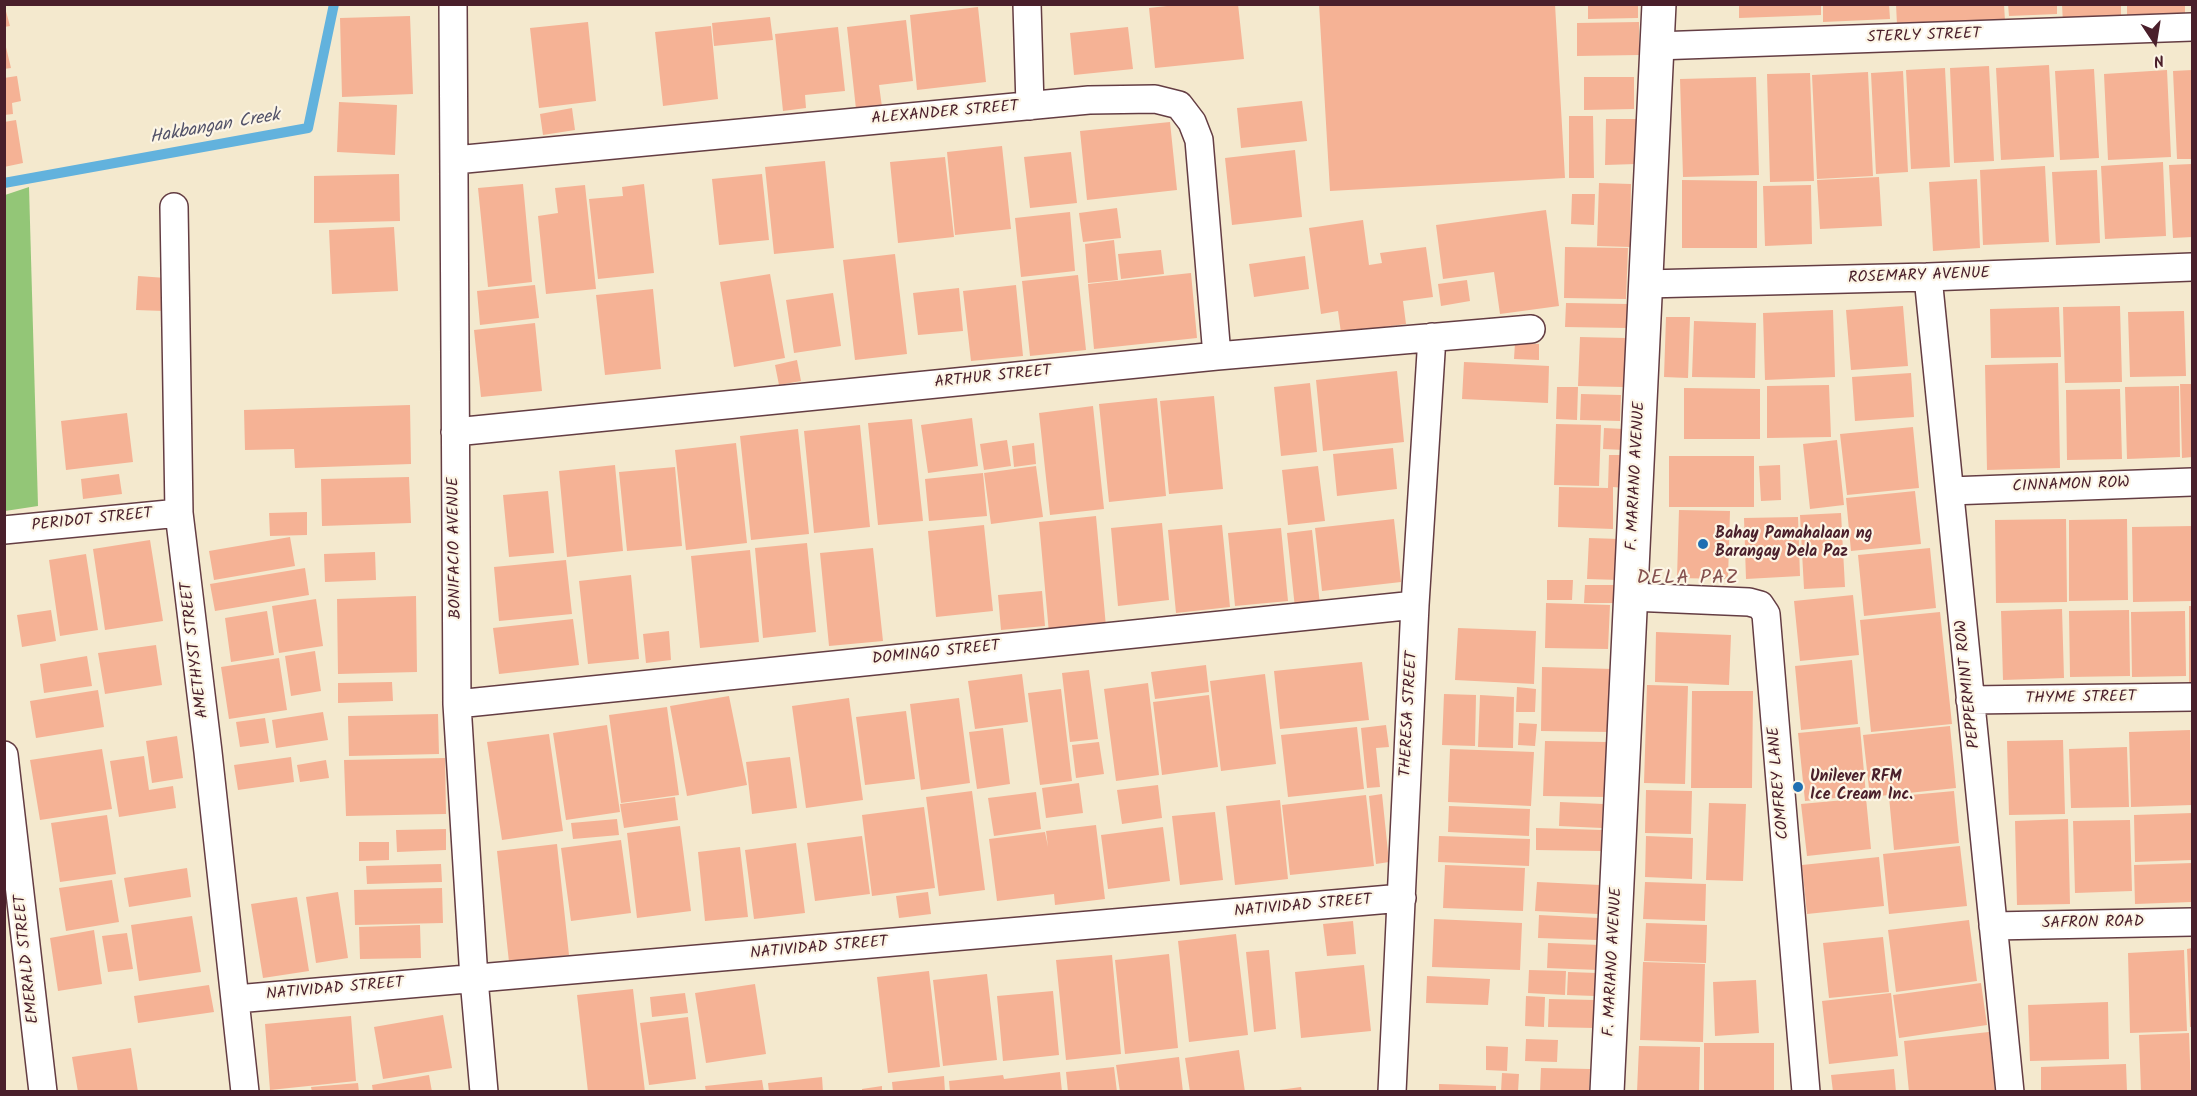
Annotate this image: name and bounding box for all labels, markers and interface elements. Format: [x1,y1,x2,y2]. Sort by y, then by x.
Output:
north arrow [2125,12,2185,72]
street label: STERLY STREET [1867,25,1981,49]
text: N [2151,47,2166,73]
street label: ALEXANDER STREET [871,98,1019,130]
water label: Hakbangan Creek [148,106,282,150]
street label: ROSEMARY AVENUE [1848,265,1990,289]
street label: ARTHUR STREET [934,362,1052,394]
street label: F. MARIANO AVENUE [1624,401,1650,551]
street label: CINNAMON ROW [2012,474,2130,498]
street label: BONIFACIO AVENUE [445,477,467,619]
street label: PERIDOT STREET [31,505,153,537]
place label: Bahay Pamahalaan ng Barangay Dela Paz [1715,525,1872,563]
marker: Bahay Pamahalaan ng Barangay Dela Paz [1696,537,1710,551]
district label: DELA PAZ [1636,568,1740,592]
street label: AMETHYST STREET [178,581,214,719]
street label: PEPPERMINT ROW [1953,619,1985,749]
street label: DOMINGO STREET [871,638,1001,670]
street label: THERESA STREET [1397,651,1423,777]
street label: THYME STREET [2026,688,2136,710]
street label: COMFREY LANE [1765,726,1795,840]
place label: Unilever RFM Ice Cream Inc. [1810,768,1913,806]
marker: Unilever RFM Ice Cream Inc. [1791,780,1805,794]
street label: F. MARIANO AVENUE [1601,887,1627,1037]
street label: NATIVIDAD STREET [1233,891,1373,923]
street label: EMERALD STREET [12,894,44,1024]
street label: SAFRON ROAD [2042,914,2144,934]
street label: NATIVIDAD STREET [749,933,889,965]
street label: NATIVIDAD STREET [265,974,405,1006]

